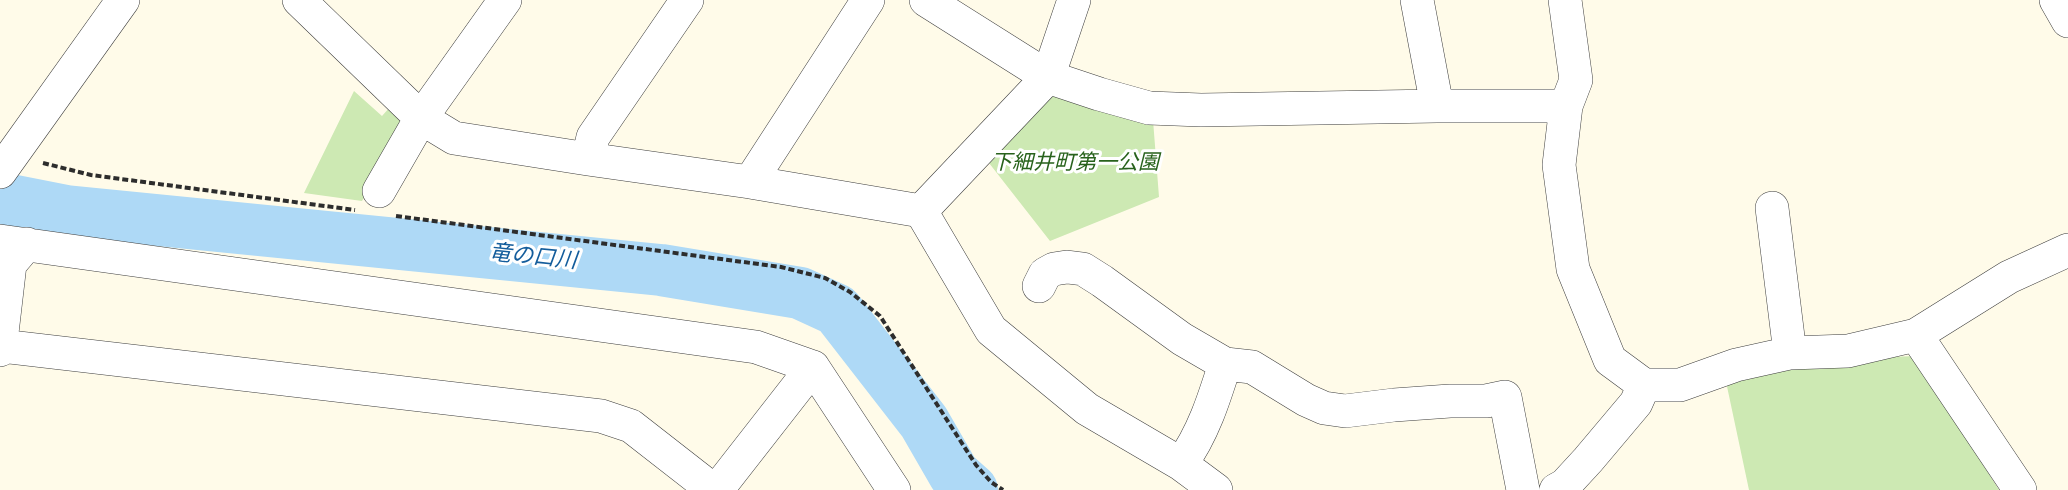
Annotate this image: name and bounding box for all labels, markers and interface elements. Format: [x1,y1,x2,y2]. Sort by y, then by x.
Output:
park label: 下細井町第一公園 [991,150,1159,176]
water label: 竜の口川 [488,239,578,275]

